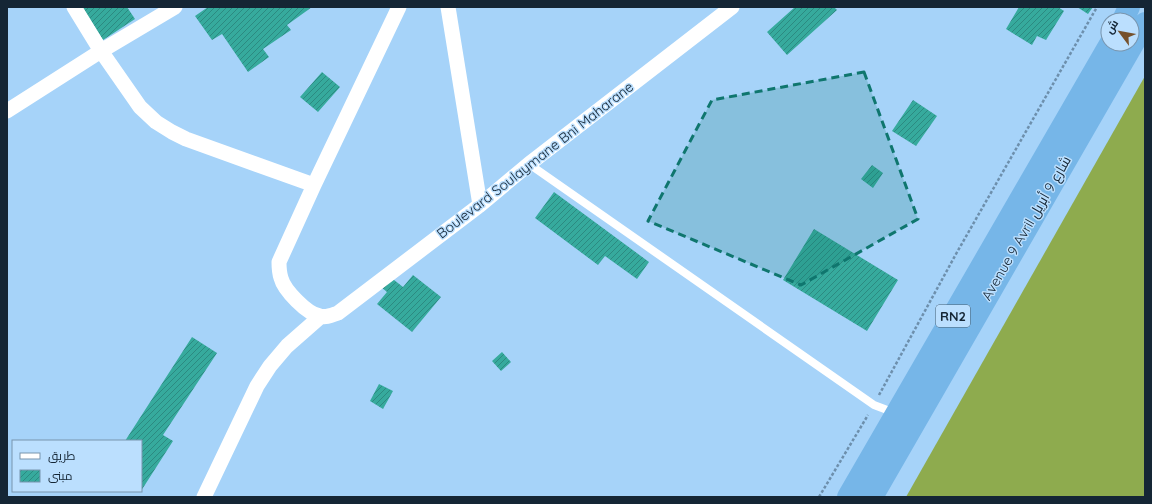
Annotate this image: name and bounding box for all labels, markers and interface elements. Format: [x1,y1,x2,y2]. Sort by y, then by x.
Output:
north arrow [1100,12,1140,52]
text: ش [1102,17,1121,36]
street label: Boulevard Soulaymane Bni Maharane [433,77,637,242]
street label: Avenue 9 Avril شارع 9 أبريل [977,153,1075,303]
road number: RN2 [936,305,970,327]
legend [12,440,142,492]
text: طريق [48,448,76,463]
text: مبنى [48,468,73,483]

